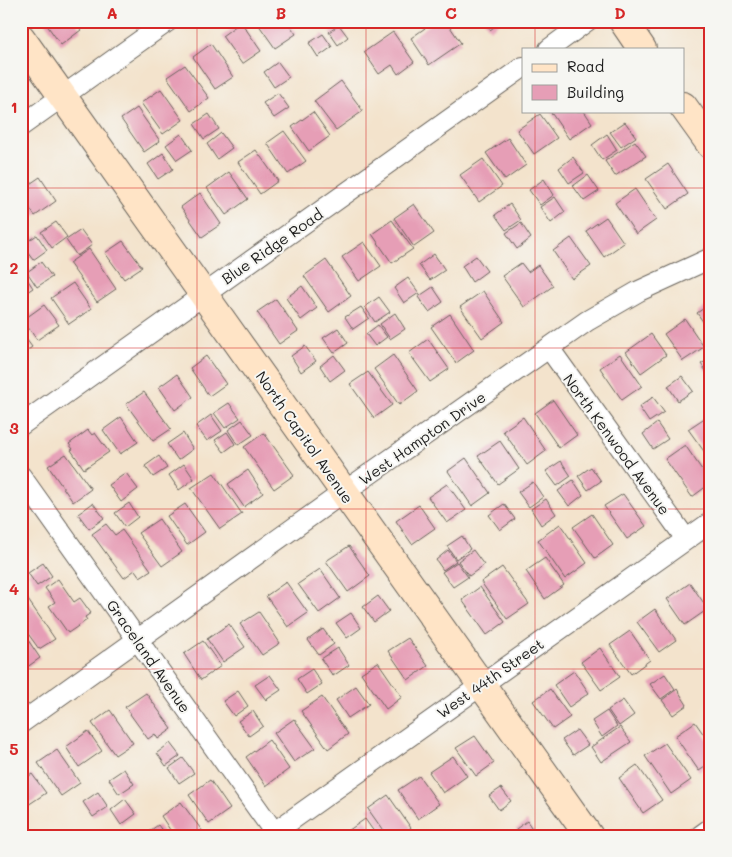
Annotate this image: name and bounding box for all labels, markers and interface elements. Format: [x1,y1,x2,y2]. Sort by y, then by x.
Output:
text: A [106,2,118,23]
text: B [276,2,286,23]
text: C [445,2,457,23]
text: D [614,2,626,23]
legend [522,48,684,112]
text: Road [567,56,604,76]
text: Building [567,82,624,102]
text: 1 [10,96,18,117]
street label: Blue Ridge Road [217,204,327,288]
text: 2 [10,257,19,278]
street label: North Capitol Avenue [252,367,358,507]
street label: North Kenwood Avenue [559,369,675,519]
street label: West Hampton Drive [355,387,489,489]
text: 3 [9,417,19,438]
text: 4 [9,578,19,599]
street label: Graceland Avenue [102,595,196,717]
street label: West 44th Street [433,634,547,722]
text: 5 [9,738,19,759]

